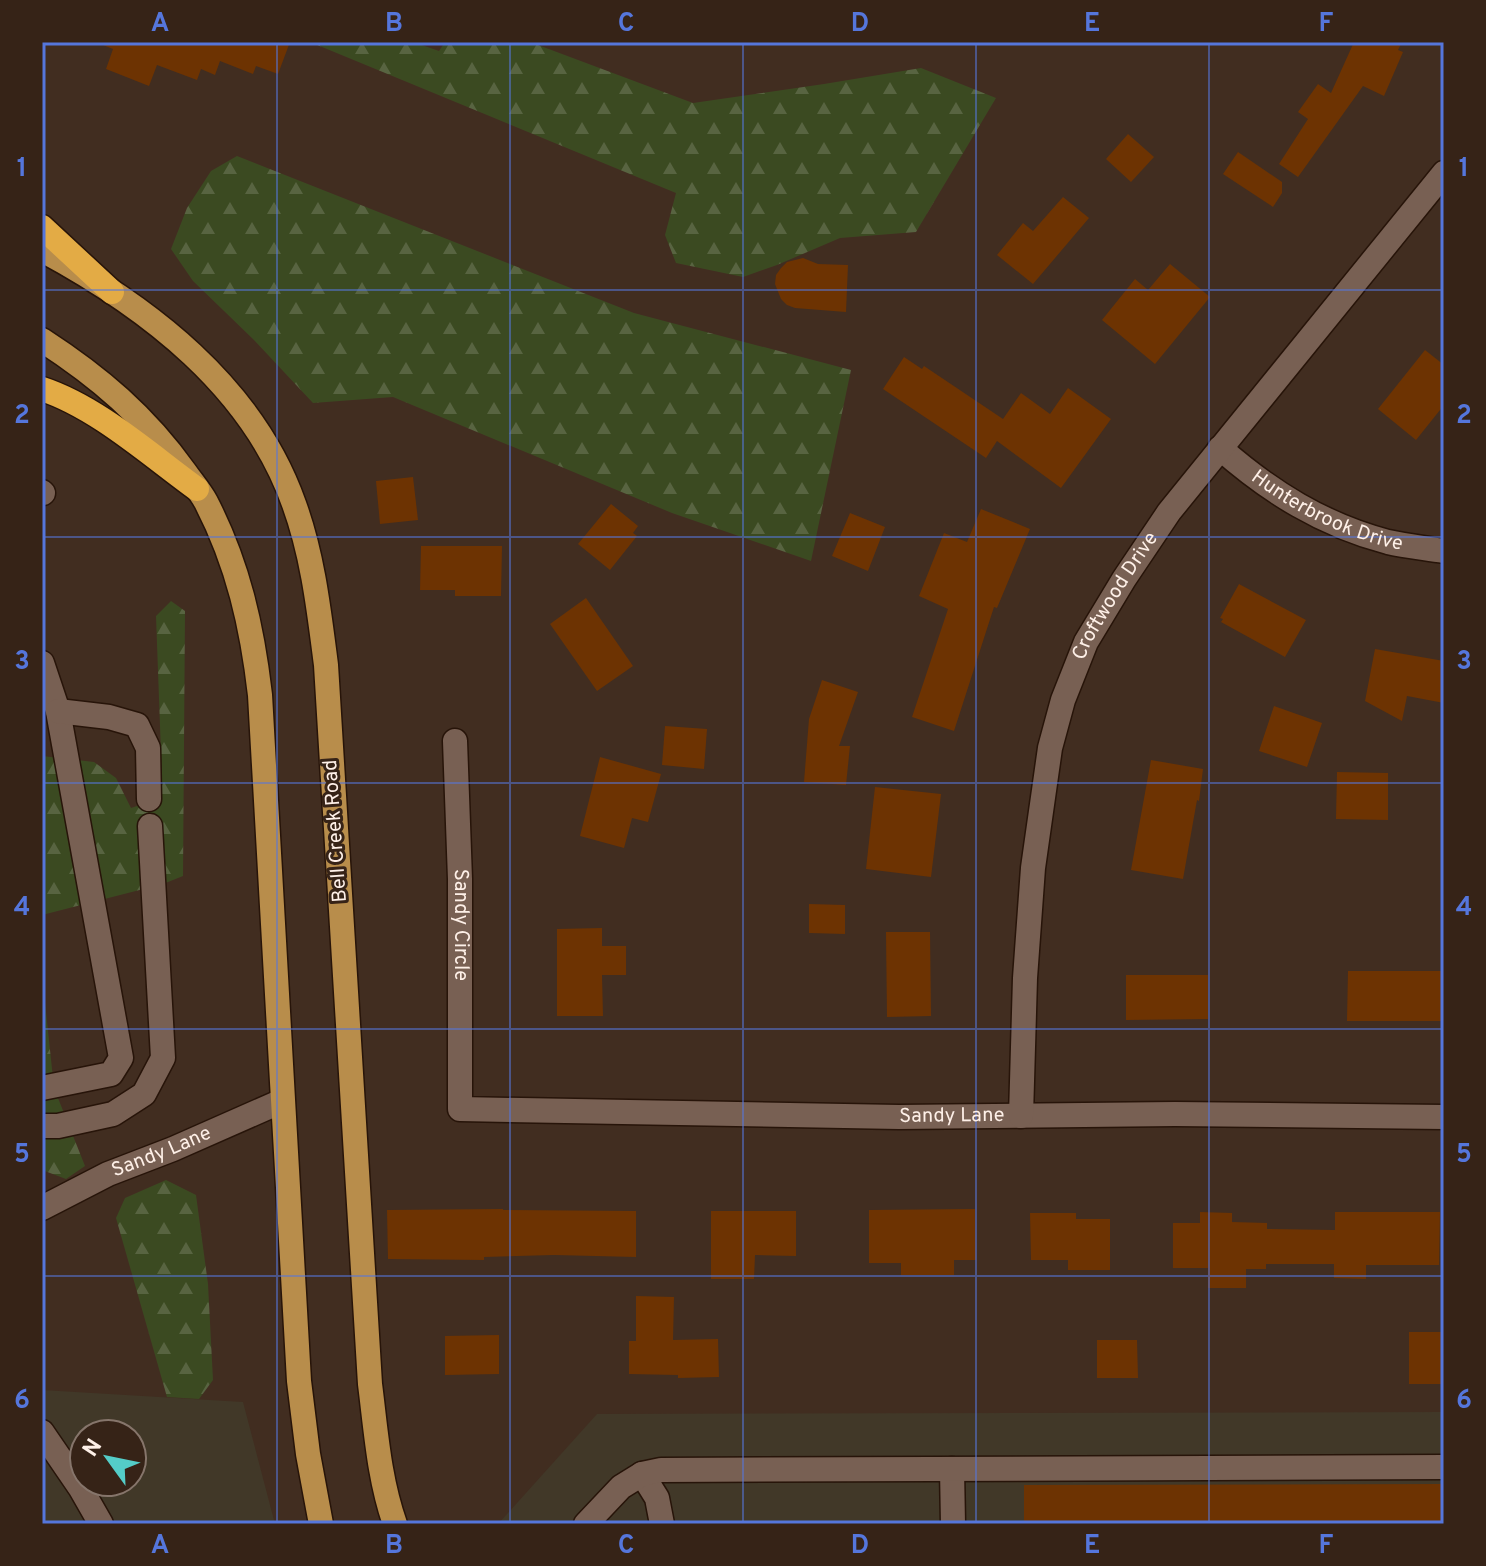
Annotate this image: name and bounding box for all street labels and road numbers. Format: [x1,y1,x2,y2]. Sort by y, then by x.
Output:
street label: Hunterbrook Drive [1245,465,1405,558]
street label: Croftwood Drive [1067,527,1165,664]
street label: Bell Creek Road [318,759,354,903]
street label: Sandy Circle [447,868,473,981]
street label: Sandy Lane [899,1103,1005,1130]
street label: Sandy Lane [108,1121,215,1184]

